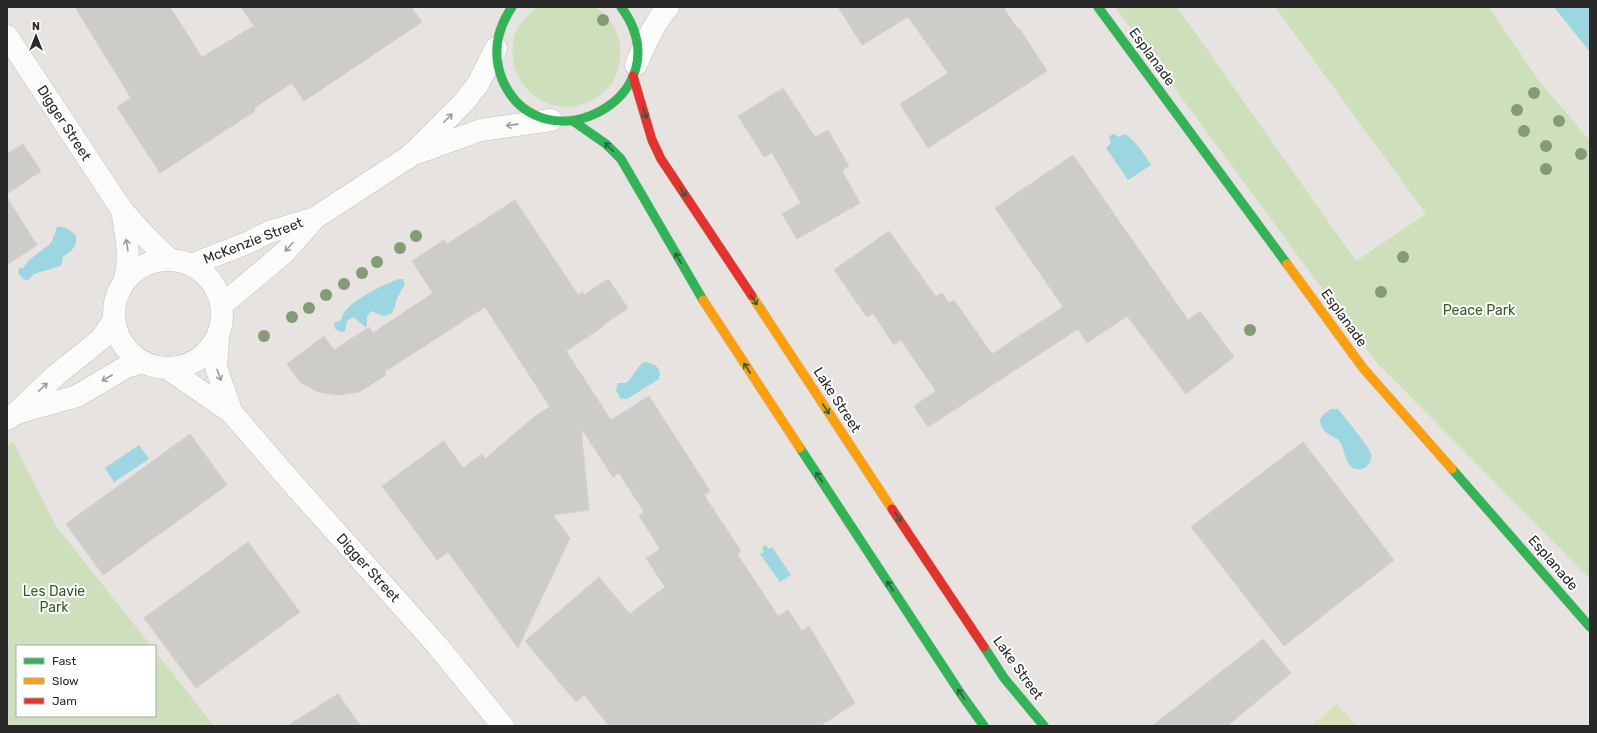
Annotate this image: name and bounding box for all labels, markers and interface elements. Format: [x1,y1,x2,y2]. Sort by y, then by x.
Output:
north arrow [16,16,56,56]
text: N [32,20,40,33]
street label: Esplanade [1125,25,1179,89]
street label: Digger Street [33,82,95,164]
one-way arrow [642,107,649,120]
one-way arrow [443,114,453,123]
one-way arrow [506,121,519,129]
one-way arrow [604,142,614,152]
one-way arrow [679,186,687,197]
street label: McKenzie Street [201,214,306,268]
one-way arrow [123,239,131,252]
one-way arrow [284,242,294,252]
one-way arrow [673,252,681,264]
street label: Esplanade [1317,286,1371,350]
one-way arrow [750,295,758,306]
park label: Peace Park [1443,302,1516,319]
one-way arrow [743,363,752,374]
street label: Lake Street [810,364,865,436]
one-way arrow [216,368,223,381]
one-way arrow [101,375,113,383]
one-way arrow [38,383,48,392]
one-way arrow [822,403,830,414]
one-way arrow [815,472,823,483]
one-way arrow [894,511,902,522]
street label: Digger Street [333,530,404,606]
street label: Esplanade [1524,532,1582,594]
one-way arrow [886,581,894,592]
park label: Les Davie Park [23,583,85,616]
street label: Lake Street [989,633,1047,703]
legend [16,645,156,717]
text: Fast [52,654,76,668]
text: Slow [52,674,79,688]
one-way arrow [957,689,965,700]
text: Jam [52,694,77,708]

